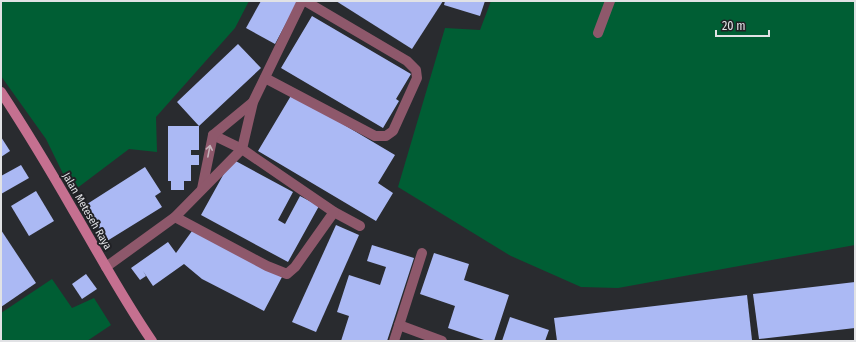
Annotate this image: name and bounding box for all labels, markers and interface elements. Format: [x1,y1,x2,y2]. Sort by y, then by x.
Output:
scale bar [716,12,769,38]
text: 20 m [722,19,746,33]
one-way arrow [206,145,214,158]
street label: Jalan Meteseh Raya [60,170,114,252]

